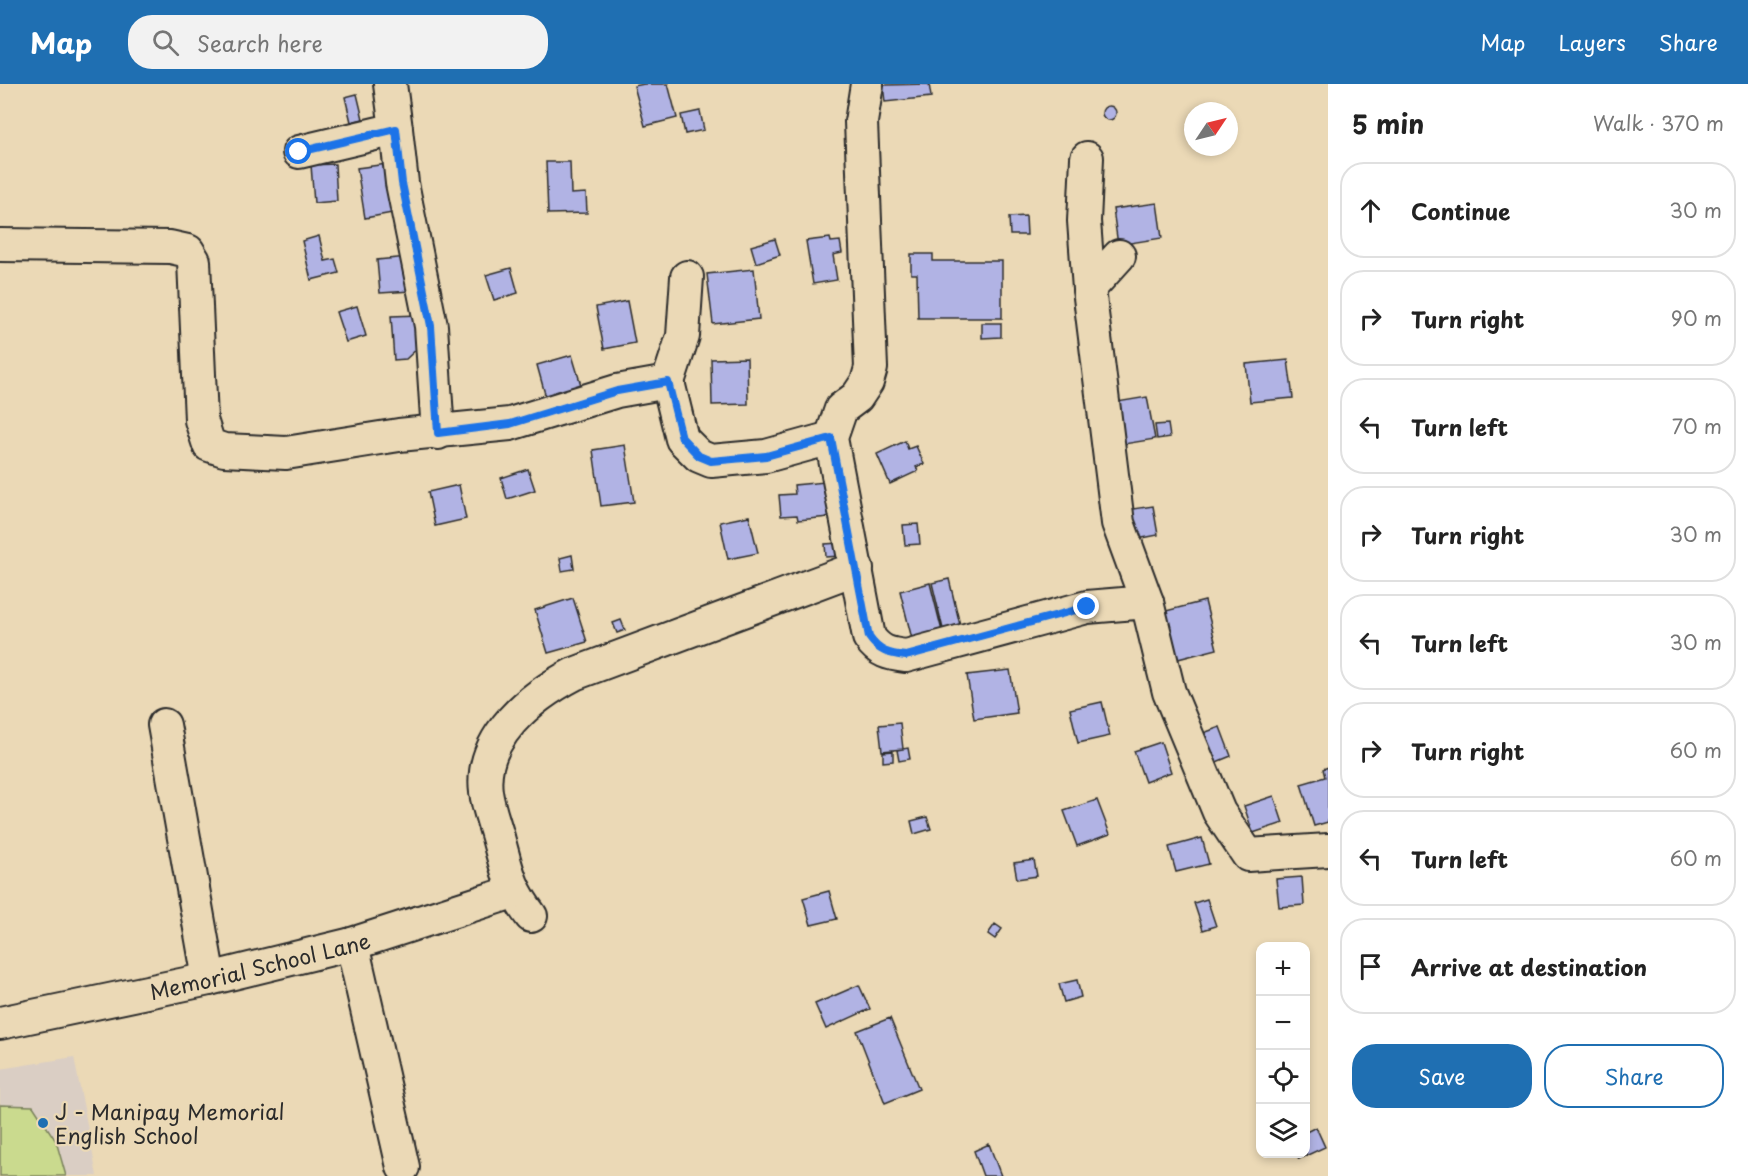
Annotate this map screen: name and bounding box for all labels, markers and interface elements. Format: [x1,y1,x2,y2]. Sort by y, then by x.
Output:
search box [128,15,548,69]
text: Map [30,21,92,64]
icon: search [149,26,182,59]
text: Search here [197,26,323,59]
text: Map [1481,26,1525,58]
text: Layers [1558,26,1626,58]
text: Share [1659,26,1718,58]
north arrow [1184,102,1238,156]
text: 5 min [1352,104,1424,143]
text: Walk · 370 m [1593,108,1724,138]
route start [285,138,311,164]
icon: ahead [1354,194,1387,227]
text: Continue [1411,194,1510,227]
text: 30 m [1669,195,1722,225]
icon: right [1354,302,1387,335]
text: Turn right [1411,302,1524,335]
text: 90 m [1671,303,1722,333]
icon: left [1354,410,1387,443]
text: Turn left [1411,410,1508,443]
text: 70 m [1672,411,1722,441]
icon: right [1354,518,1387,551]
text: Turn right [1411,518,1524,551]
text: 30 m [1669,519,1722,549]
route end [1073,593,1099,619]
icon: left [1354,626,1387,659]
text: Turn left [1411,626,1508,659]
text: 30 m [1669,627,1722,657]
icon: right [1354,734,1387,767]
text: Turn right [1411,734,1524,767]
text: 60 m [1670,735,1722,765]
icon: left [1354,842,1387,875]
text: Turn left [1411,842,1508,875]
text: 60 m [1670,843,1722,873]
street label: Memorial School Lane [147,923,374,1007]
map controls [1256,942,1310,1158]
button: + [1256,942,1310,996]
icon: arrive [1354,950,1387,983]
text: Arrive at destination [1411,950,1647,983]
button: − [1256,996,1310,1050]
button: Save [1352,1044,1532,1108]
button: Share [1544,1044,1724,1108]
button: locate [1256,1050,1310,1104]
place label: J - Manipay Memorial English School [55,1095,285,1151]
button: layers [1256,1104,1310,1158]
marker: J - Manipay Memorial English School [36,1116,50,1130]

